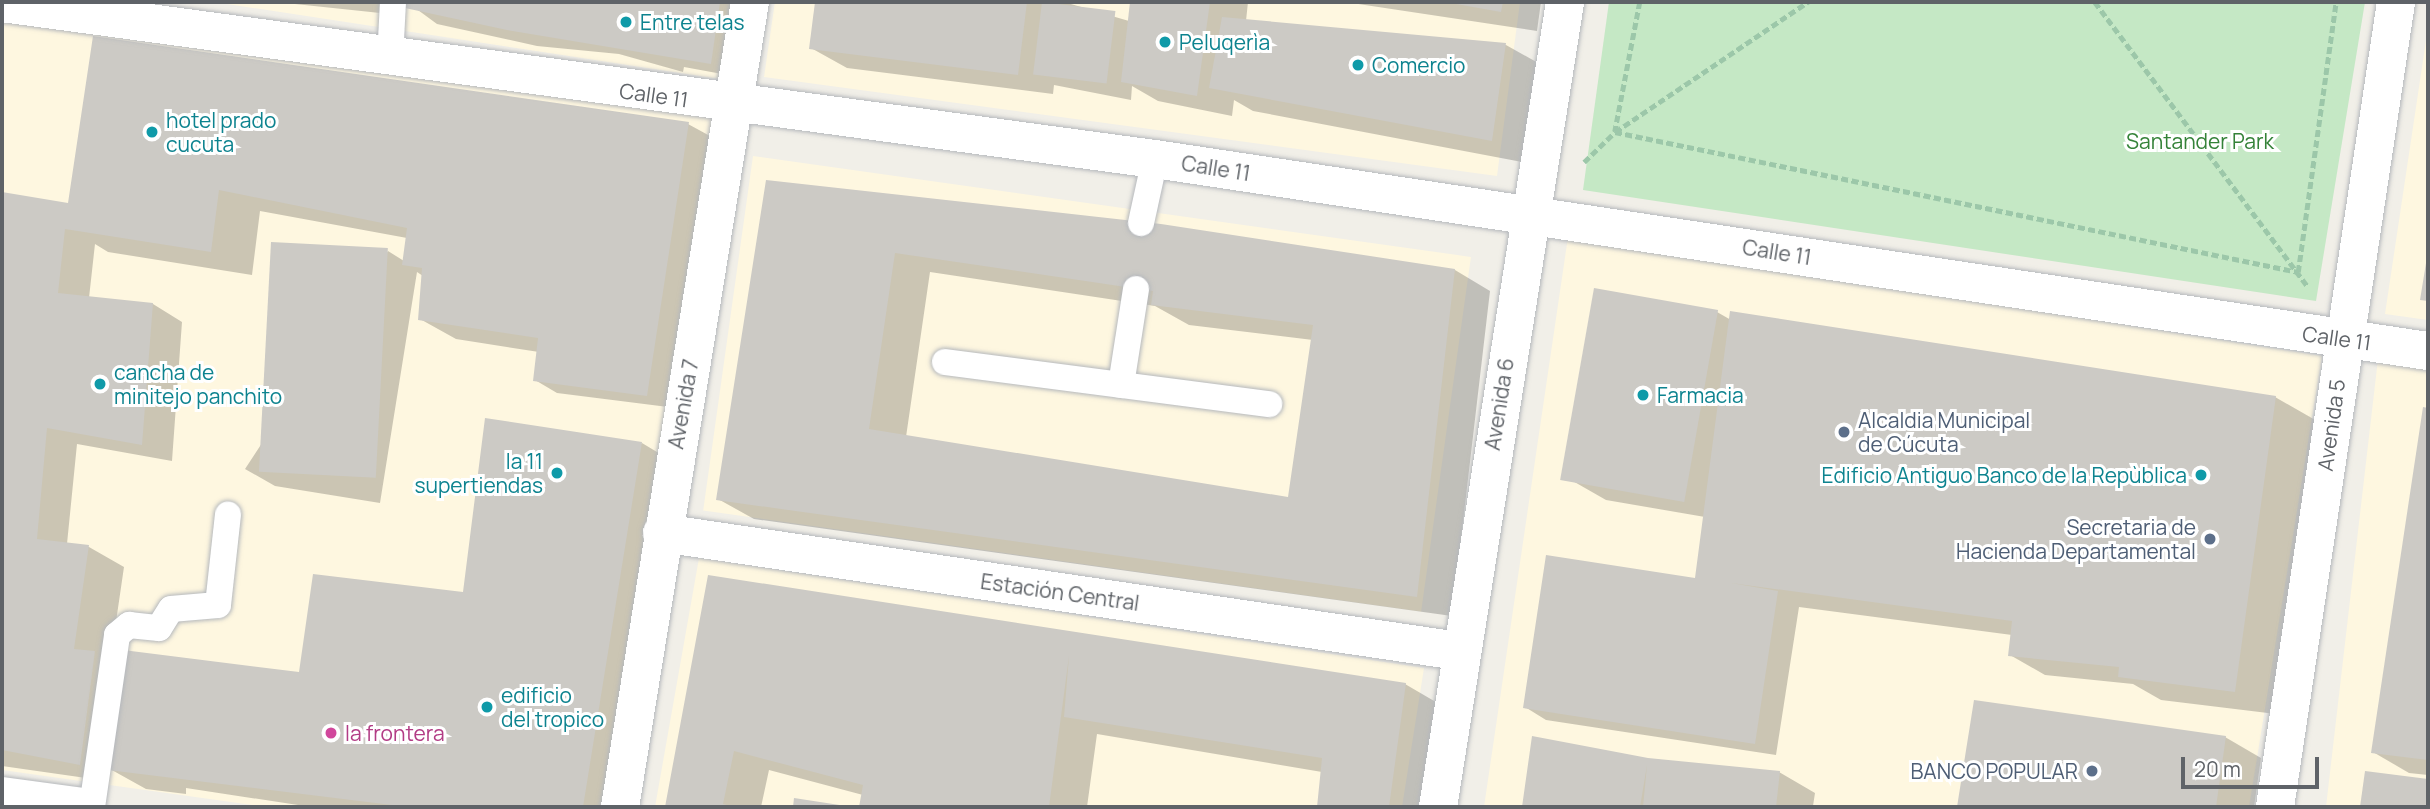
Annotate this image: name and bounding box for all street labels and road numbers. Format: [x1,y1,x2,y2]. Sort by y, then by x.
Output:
street label: Calle 11 [618,78,690,112]
street label: Calle 11 [1180,150,1252,186]
street label: Calle 11 [1741,234,1813,270]
street label: Calle 11 [2301,321,2373,355]
street label: Avenida 6 [1479,356,1519,452]
street label: Avenida 7 [663,357,703,451]
street label: Avenida 5 [2312,377,2350,473]
street label: Estación Central [979,568,1141,616]

